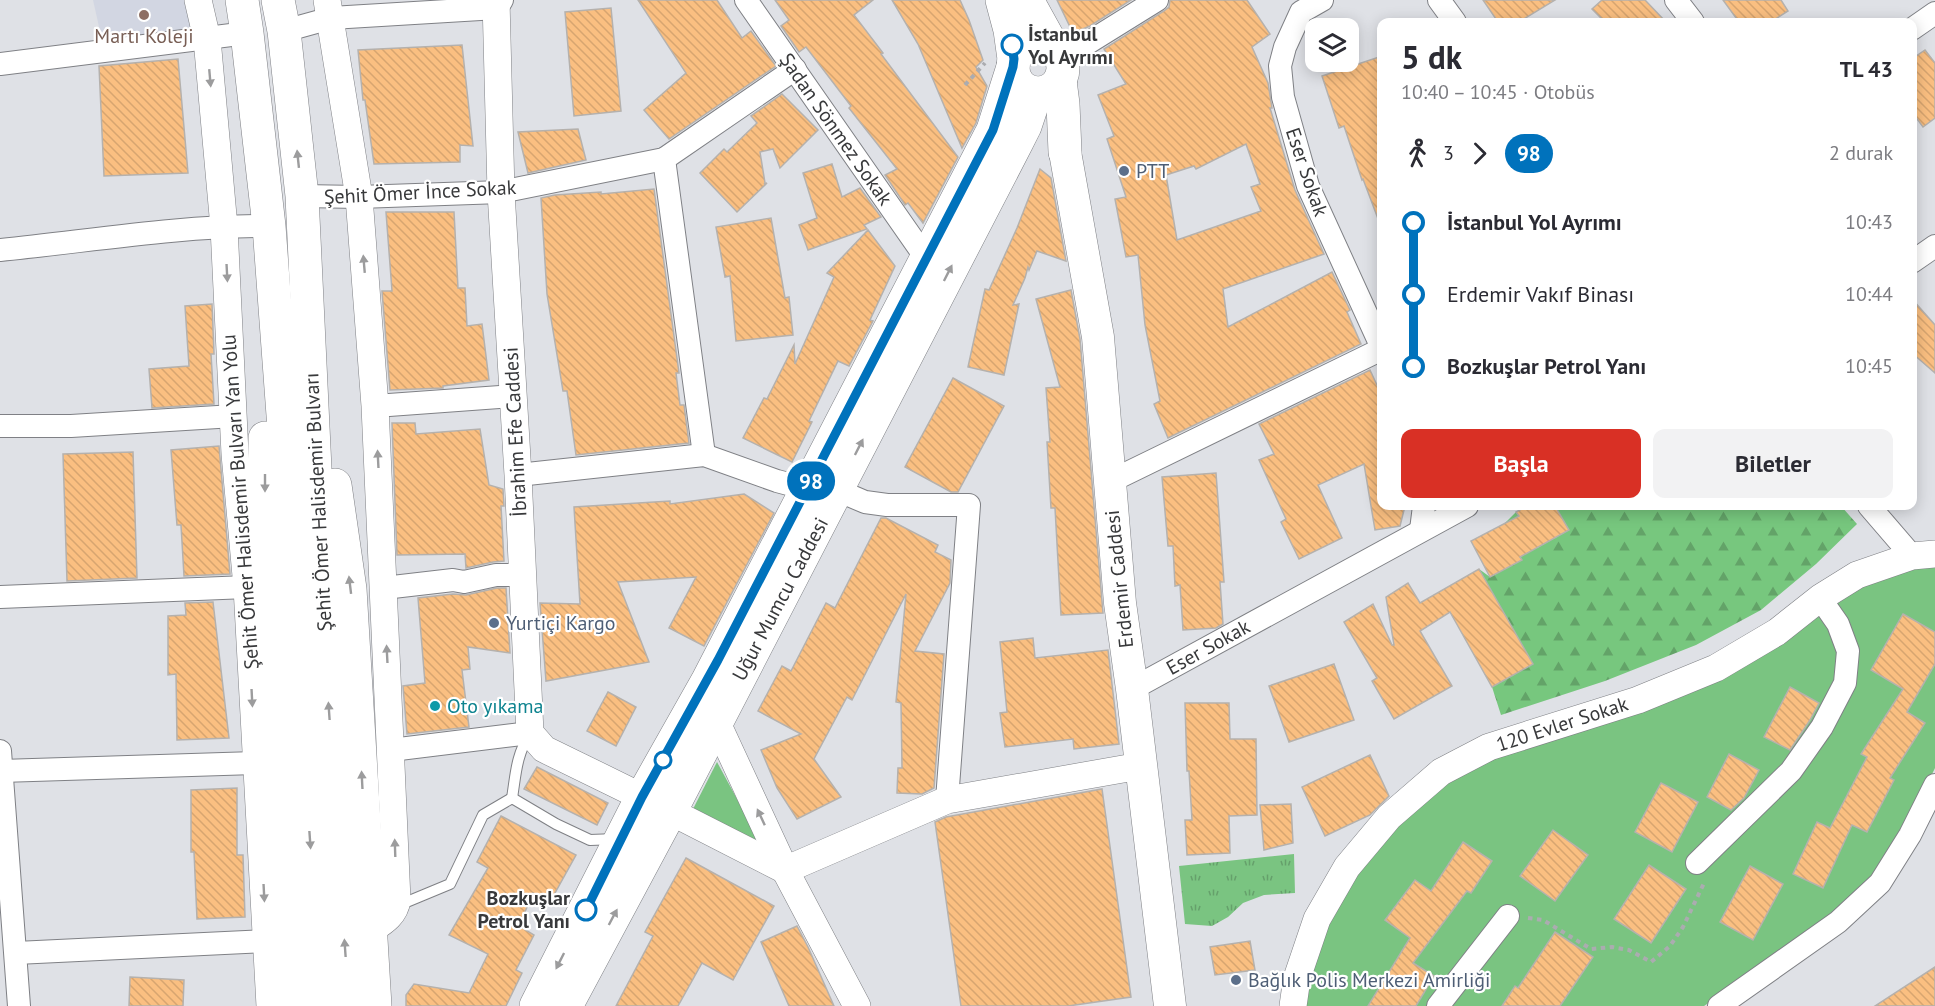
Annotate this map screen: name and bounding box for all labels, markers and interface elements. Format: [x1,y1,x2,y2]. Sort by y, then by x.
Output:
marker: Martı Koleji [137,8,151,22]
map controls [1305,18,1359,72]
button: layers [1305,18,1359,72]
place label: İstanbul Yol Ayrımı [1027,21,1113,70]
place label: Martı Koleji [94,23,194,49]
marker: İstanbul Yol Ayrımı [1001,34,1023,56]
text: 5 dk [1401,35,1462,78]
street label: Şadan Sönmez Sokak [774,48,899,211]
text: TL 43 [1840,55,1893,83]
one-way arrow [205,69,215,88]
text: 10:40 – 10:45 · Otobüs [1401,79,1595,105]
street label: Eser Sokak [1280,124,1334,220]
icon: walk [1401,137,1434,170]
icon: forward [1463,137,1496,170]
text: 3 [1443,140,1454,166]
text: 98 [1517,140,1541,167]
text: 2 durak [1829,140,1893,166]
one-way arrow [293,149,303,168]
place label: PTT [1136,158,1169,184]
marker: PTT [1117,164,1131,178]
street label: Şehit Ömer İnce Sokak [323,174,517,210]
text: İstanbul Yol Ayrımı [1447,208,1622,236]
text: 10:43 [1845,209,1893,235]
one-way arrow [359,255,369,274]
one-way arrow [222,263,231,282]
one-way arrow [943,265,953,282]
text: Erdemir Vakıf Binası [1447,280,1634,308]
text: 10:44 [1845,281,1893,307]
street label: Şehit Ömer Halisdemir Bulvarı Yan Yolu [215,334,265,670]
street label: İbrahim Efe Caddesi [498,346,532,518]
text: Bozkuşlar Petrol Yanı [1447,352,1646,380]
text: 10:45 [1845,353,1893,379]
street label: Şehit Ömer Halisdemir Bulvarı [298,372,338,632]
button: Başla [1401,429,1641,498]
button: Biletler [1653,429,1893,498]
one-way arrow [854,438,864,455]
one-way arrow [373,449,382,468]
line badge: 98 [784,462,838,500]
text: 98 [799,468,823,495]
one-way arrow [260,473,270,492]
street label: Erdemir Caddesi [1099,509,1139,649]
street label: Uğur Mumcu Caddesi [726,513,834,685]
one-way arrow [345,576,354,595]
place label: Yurtiçi Kargo [506,610,616,636]
street label: Eser Sokak [1162,613,1255,681]
marker: Yurtiçi Kargo [487,616,501,630]
one-way arrow [382,644,391,663]
one-way arrow [248,688,257,707]
street label: 120 Evler Sokak [1493,690,1632,758]
place label: Oto yıkama [447,693,543,719]
marker: Oto yıkama [428,699,442,713]
one-way arrow [324,702,334,721]
unlabelled marker [654,751,672,769]
one-way arrow [358,770,367,789]
one-way arrow [756,808,765,825]
one-way arrow [306,830,315,849]
one-way arrow [390,839,399,858]
one-way arrow [259,883,269,902]
place label: Bozkuşlar Petrol Yanı [477,885,570,934]
marker: Bozkuşlar Petrol Yanı [575,899,597,921]
one-way arrow [608,909,618,926]
one-way arrow [340,938,349,957]
one-way arrow [555,952,565,969]
place label: Bağlık Polis Merkezi Amirliği [1248,967,1490,993]
marker: Bağlık Polis Merkezi Amirliği [1229,973,1243,987]

